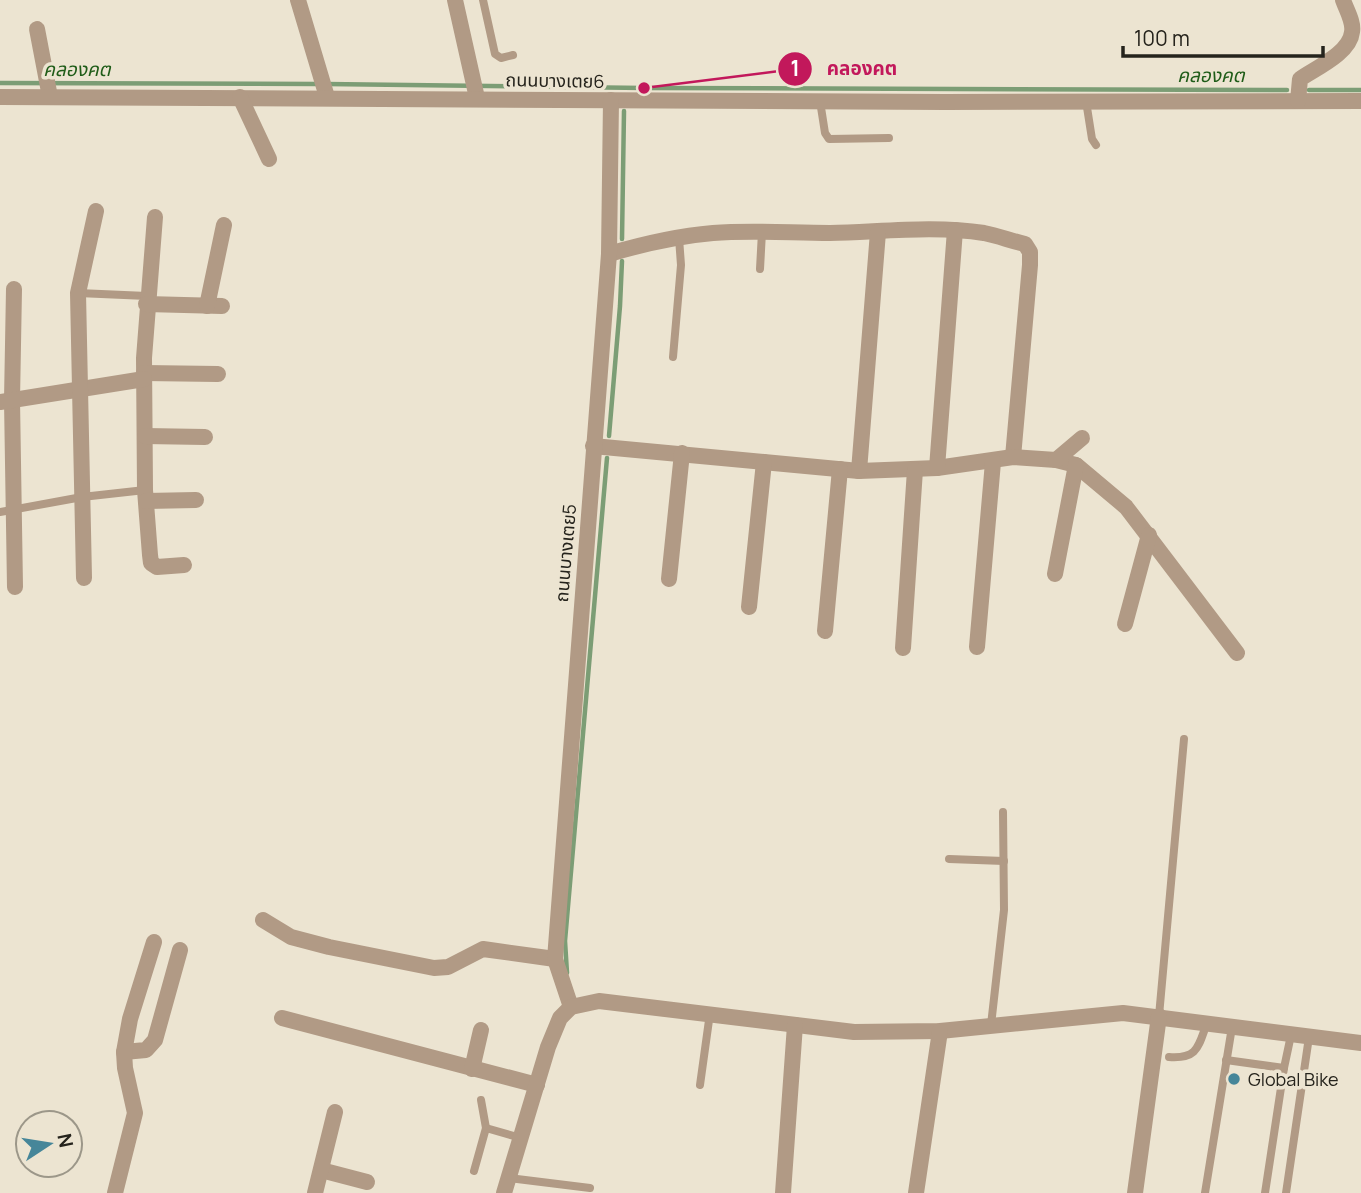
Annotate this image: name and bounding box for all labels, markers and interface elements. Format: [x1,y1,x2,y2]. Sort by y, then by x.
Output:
scale bar [1123,14,1322,58]
text: 100 m [1134,24,1190,52]
callout: คลองคต [777,49,911,89]
text: 1 [790,54,800,82]
text: คลองคต [827,55,897,81]
water label: คลองคต [43,56,112,82]
water label: คลองคต [1177,62,1246,88]
street label: ถนนบางเตย6 [505,67,605,93]
street label: ถนนบางเตย5 [549,503,581,603]
place label: Global Bike [1248,1067,1339,1091]
marker: Global Bike [1226,1071,1242,1087]
north arrow [14,1109,84,1179]
text: N [51,1131,80,1150]

